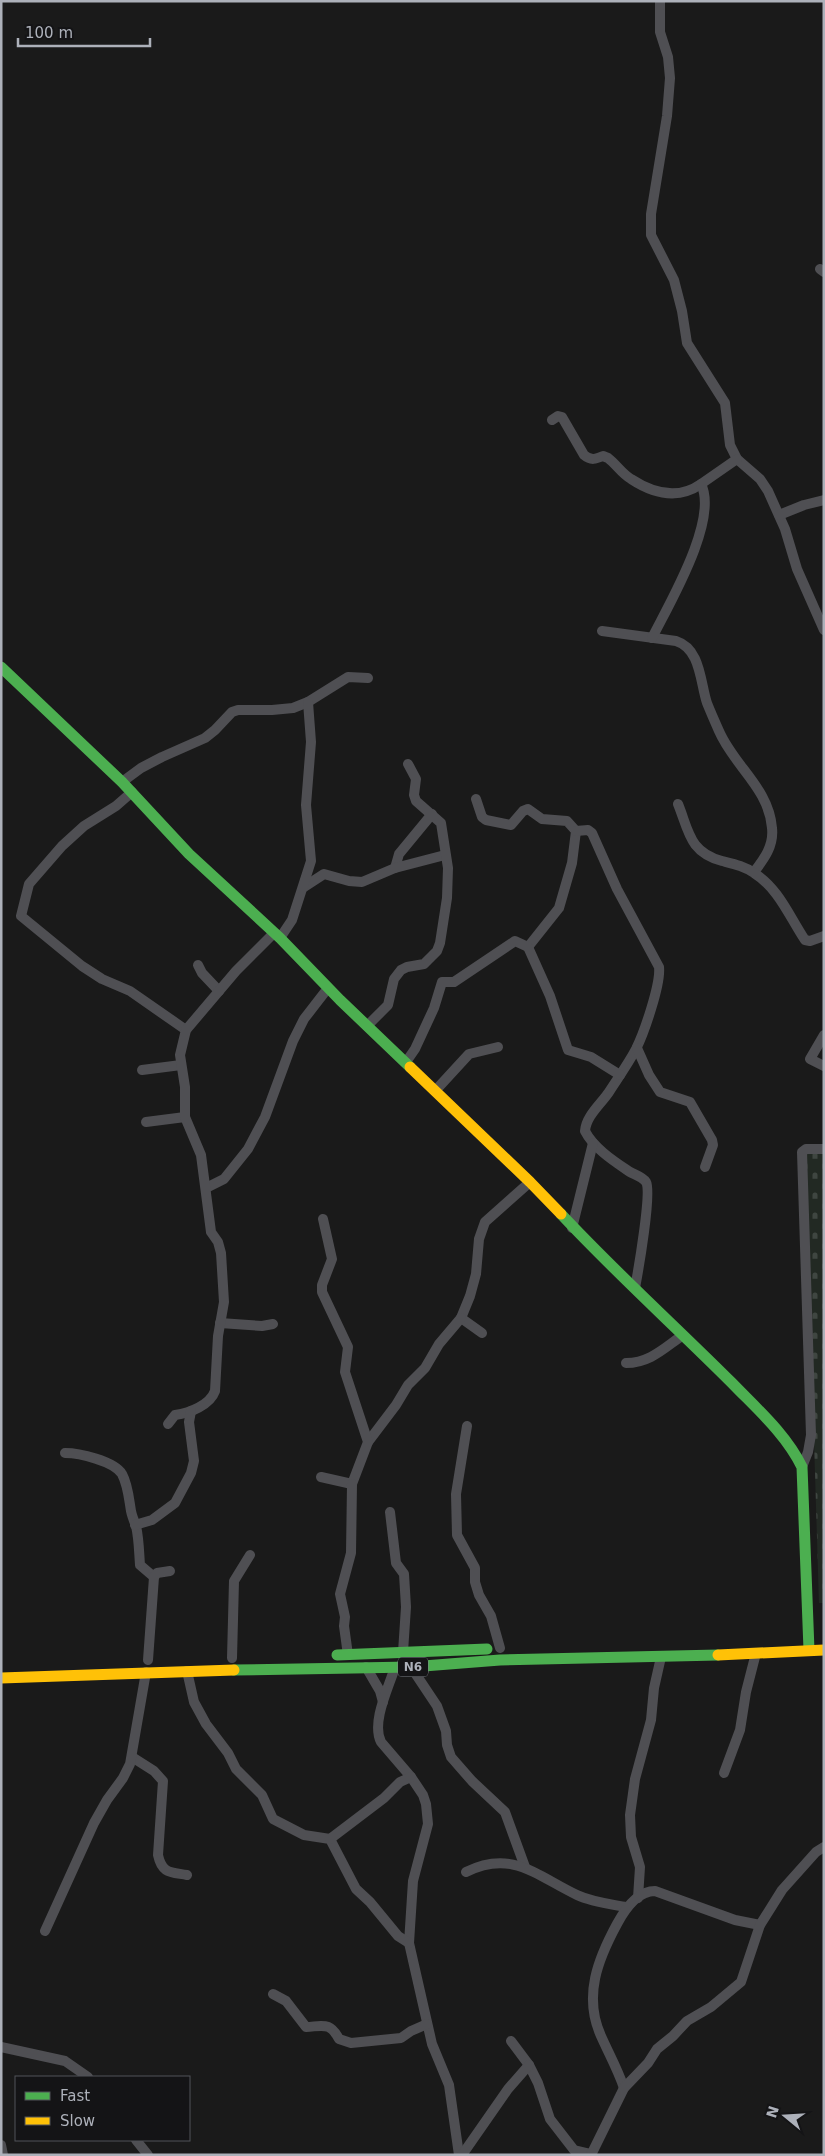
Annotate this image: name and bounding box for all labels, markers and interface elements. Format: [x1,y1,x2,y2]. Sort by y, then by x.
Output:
scale bar [18,15,150,47]
text: 100 m [25,24,73,42]
road number: N6 [398,1658,428,1676]
legend [15,2076,190,2141]
text: Fast [60,2087,90,2105]
north arrow [760,2091,810,2141]
text: N [763,2104,782,2120]
text: Slow [60,2112,95,2130]

